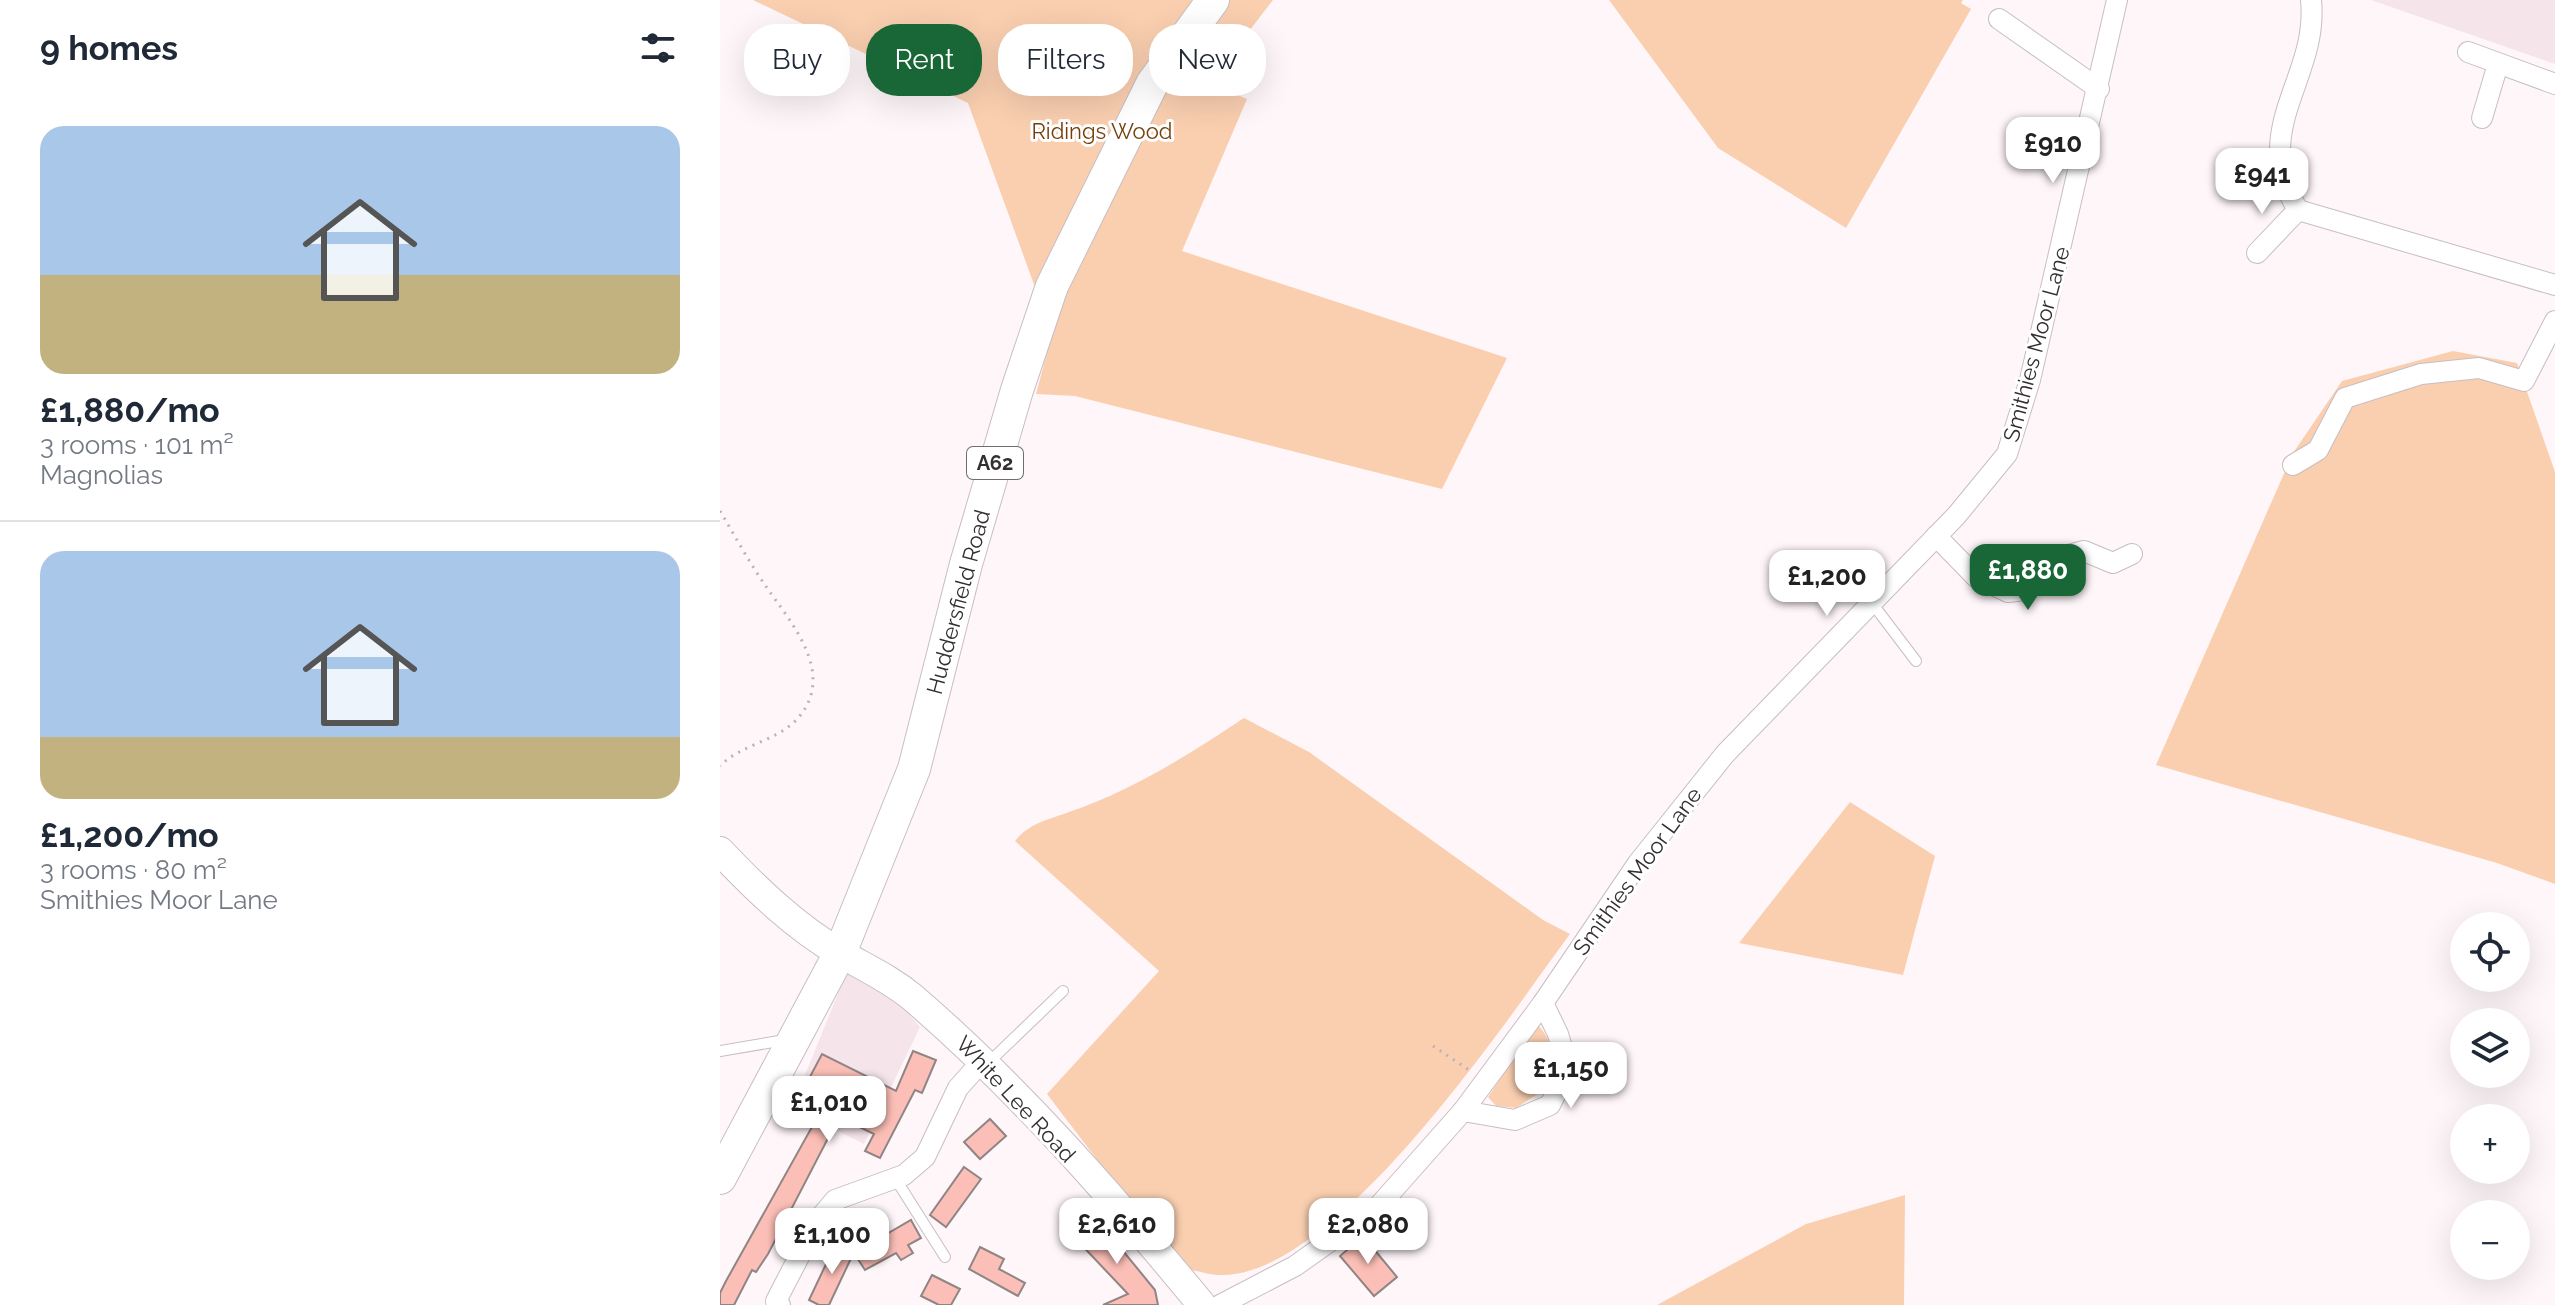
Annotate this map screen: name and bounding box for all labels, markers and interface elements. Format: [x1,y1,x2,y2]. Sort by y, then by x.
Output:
chip: Buy [744,24,850,96]
chip: Rent [866,24,982,96]
chip: Filters [998,24,1133,96]
chip: New [1149,24,1266,96]
icon: filters [636,26,680,70]
text: 9 homes [40,28,178,68]
pin: £910 [2006,117,2100,185]
park label: Ridings Wood [1032,118,1172,144]
text: £910 [2024,128,2082,158]
pin: £941 [2215,148,2309,216]
text: £941 [2233,159,2291,189]
icon: home [288,178,432,322]
street label: Smithies Moor Lane [1997,243,2075,445]
text: £1,880/mo [40,390,220,430]
text: 3 rooms · 101 m² [40,430,234,460]
road number: A62 [967,447,1023,479]
text: Magnolias [40,460,163,490]
street label: Huddersfield Road [921,507,995,697]
pin: £1,880 [1963,544,2093,612]
pin: £1,200 [1762,550,1892,618]
text: £1,880 [1988,555,2068,585]
text: £1,200 [1787,561,1867,591]
icon: home [288,603,432,747]
street label: Smithies Moor Lane [1567,782,1707,960]
text: £1,200/mo [40,815,219,855]
text: 3 rooms · 80 m² [40,855,227,885]
text: Smithies Moor Lane [40,885,278,915]
map controls [2450,912,2530,1280]
button: locate [2450,912,2530,992]
button: layers [2450,1008,2530,1088]
street label: White Lee Road [951,1030,1081,1168]
pin: £1,150 [1506,1042,1636,1110]
text: £1,150 [1533,1053,1609,1083]
pin: £1,010 [764,1076,894,1144]
text: £1,010 [790,1087,868,1117]
button: + [2450,1104,2530,1184]
pin: £2,610 [1052,1198,1182,1266]
pin: £2,080 [1303,1198,1433,1266]
button: − [2450,1200,2530,1280]
pin: £1,100 [767,1208,897,1276]
text: £2,610 [1077,1209,1157,1239]
text: £2,080 [1327,1209,1409,1239]
text: £1,100 [793,1219,871,1249]

